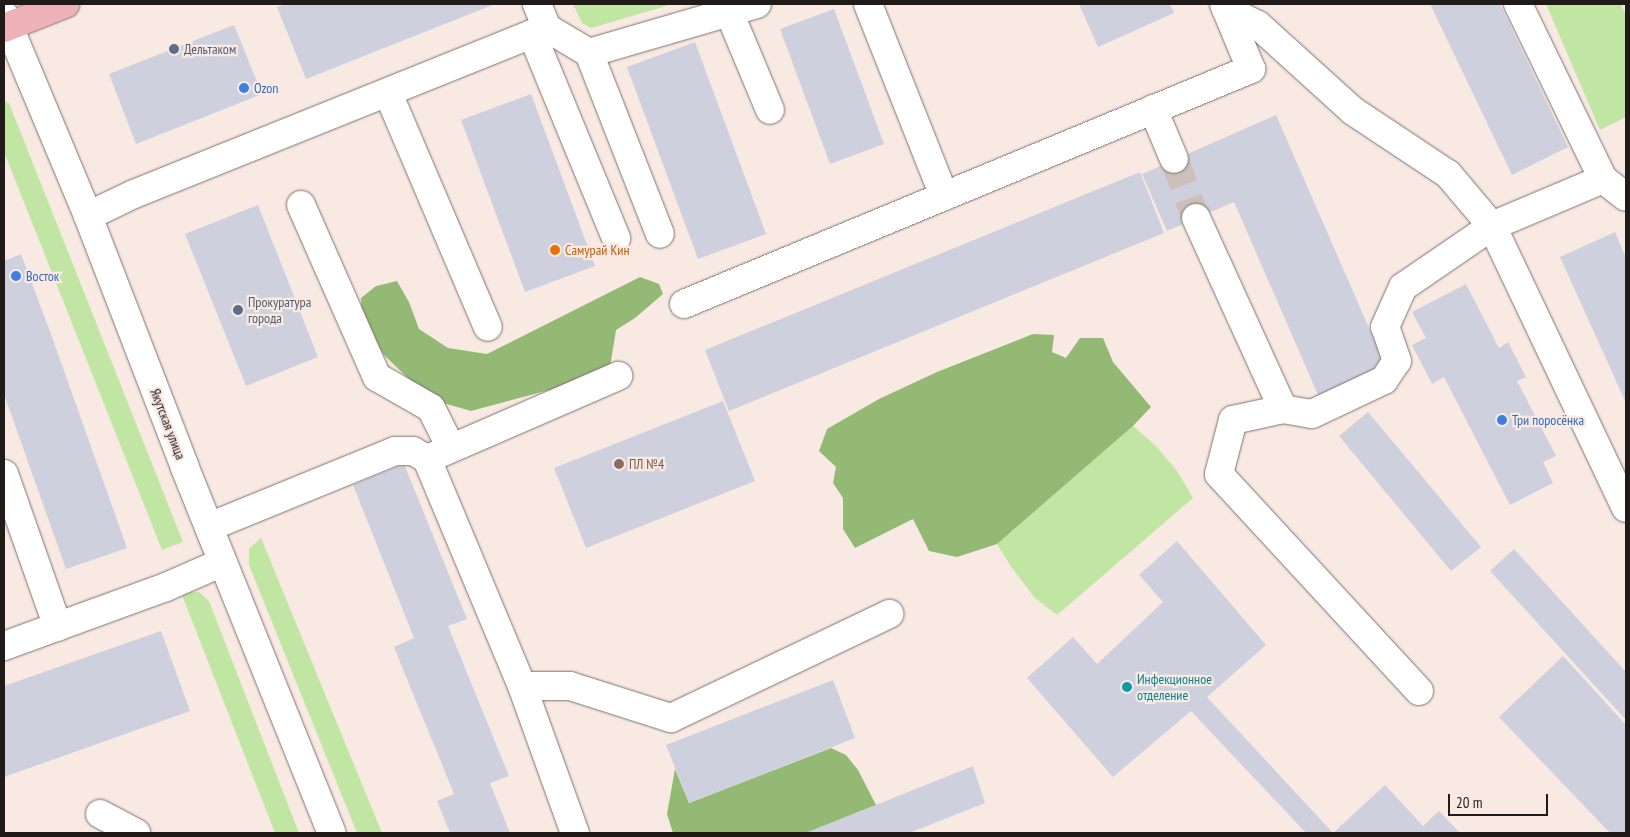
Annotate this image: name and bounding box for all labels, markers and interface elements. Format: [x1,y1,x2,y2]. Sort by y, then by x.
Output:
place label: Дельтаком [184,41,236,57]
marker: Дельтаком [168,43,180,55]
place label: Ozon [254,80,279,96]
marker: Ozon [238,82,250,94]
place label: Самурай Кин [565,242,630,258]
marker: Самурай Кин [549,244,561,256]
place label: Восток [26,268,59,284]
marker: Восток [10,270,22,282]
place label: Прокуратура города [248,294,311,326]
marker: Прокуратура города [232,304,244,316]
street label: Якутская улица [147,386,189,462]
place label: Три поросёнка [1512,412,1584,428]
marker: Три поросёнка [1496,414,1508,426]
place label: ПЛ №4 [629,456,664,472]
marker: ПЛ №4 [613,458,625,470]
place label: Инфекционное отделение [1137,671,1212,704]
marker: Инфекционное отделение [1121,681,1133,693]
scale bar [1450,784,1550,816]
text: 20 m [1456,793,1482,812]

